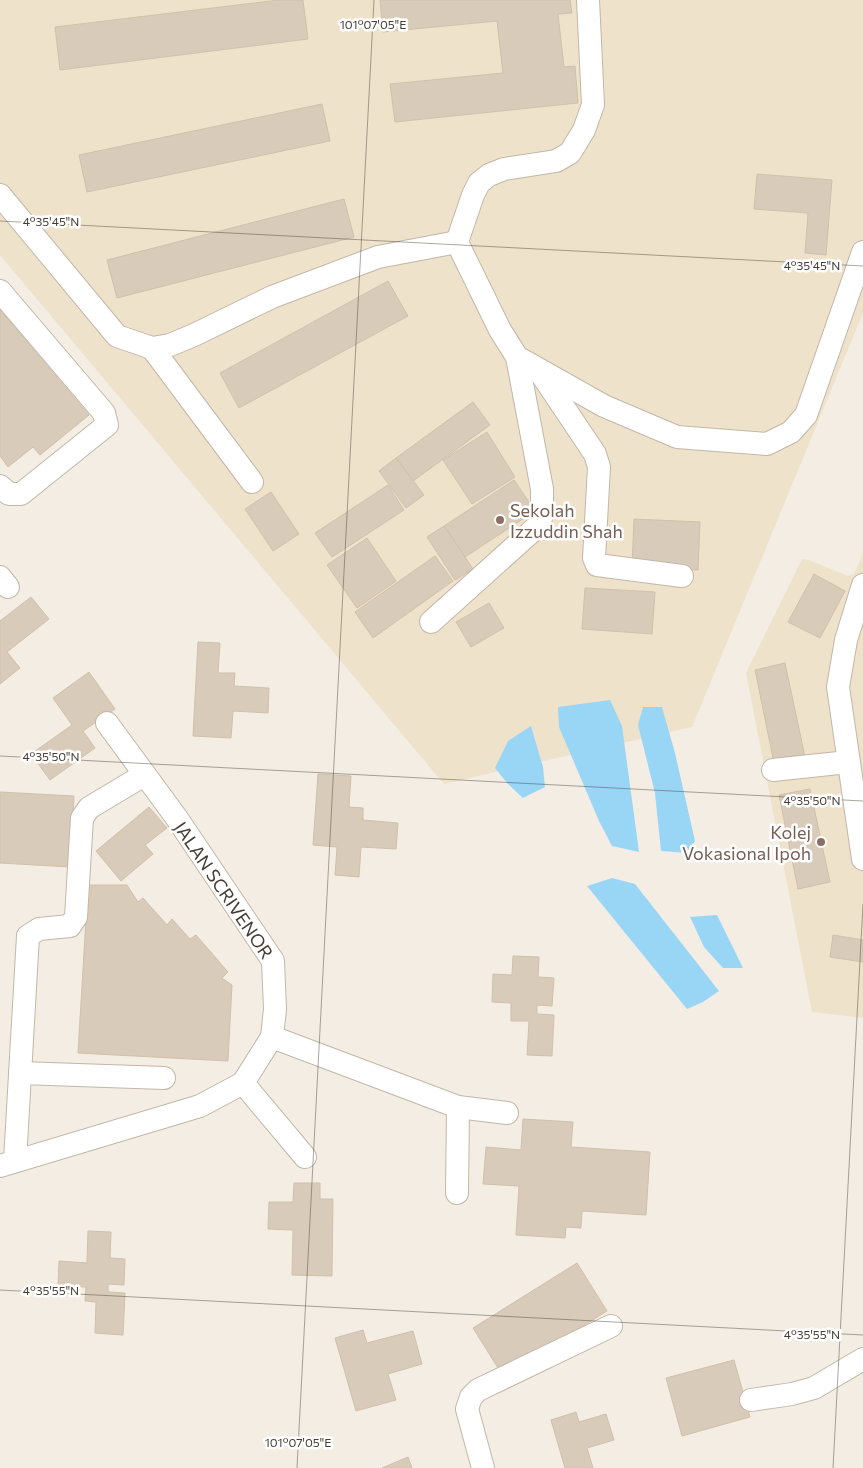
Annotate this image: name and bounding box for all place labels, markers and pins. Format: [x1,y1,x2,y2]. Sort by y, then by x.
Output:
place label: Sekolah Izzuddin Shah [510,499,623,542]
marker: Sekolah Izzuddin Shah [494,514,506,526]
place label: Kolej Vokasional Ipoh [682,821,811,864]
marker: Kolej Vokasional Ipoh [815,836,827,848]

